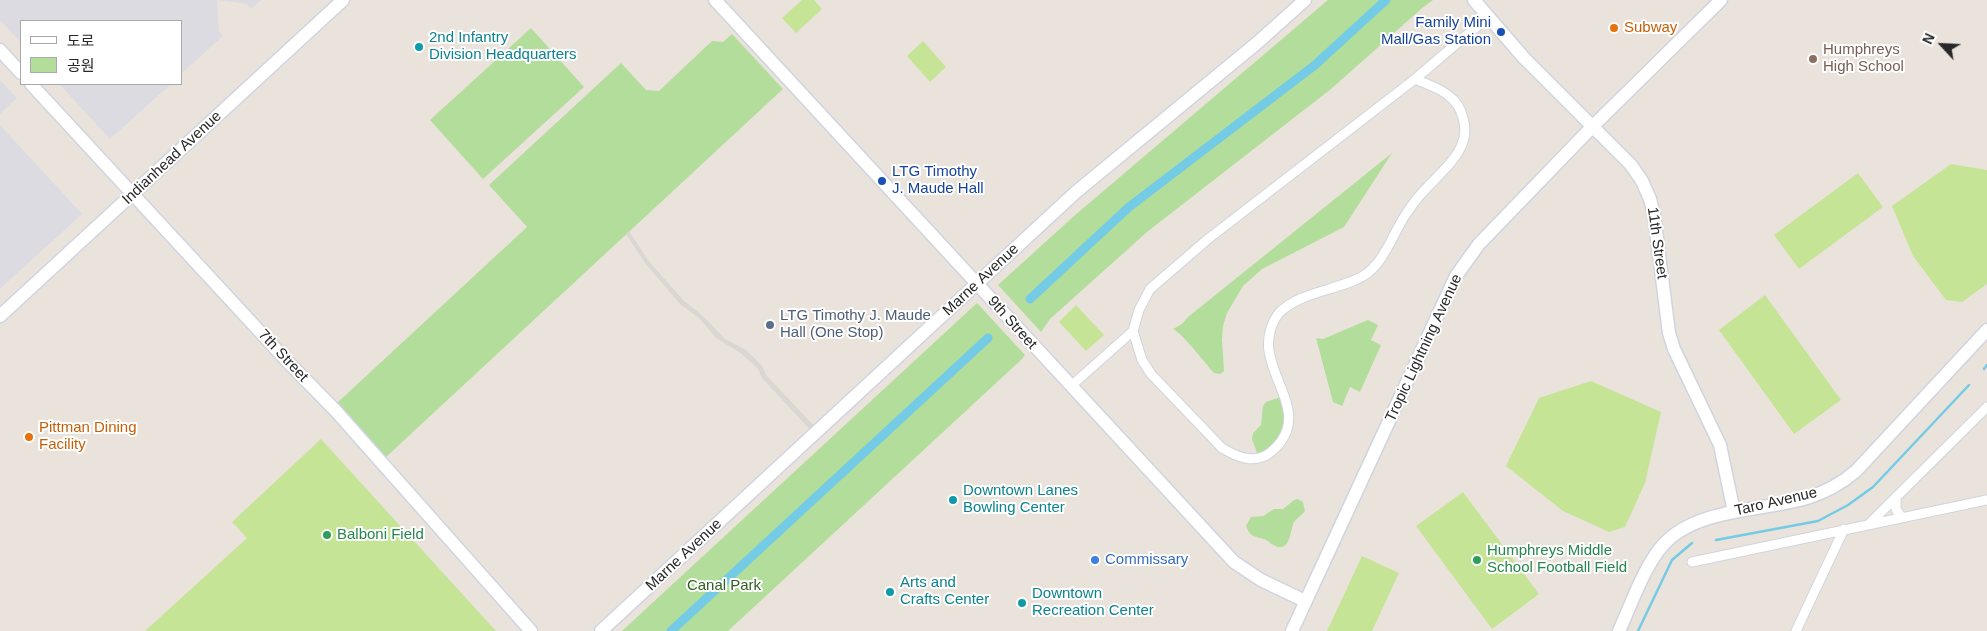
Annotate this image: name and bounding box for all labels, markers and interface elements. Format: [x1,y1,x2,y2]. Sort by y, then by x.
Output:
place label: Family Mini Mall/Gas Station [1381,14,1491,49]
place label: Subway [1624,19,1677,37]
legend [20,20,182,85]
north arrow [1917,20,1967,70]
marker: Subway [1608,22,1620,34]
marker: Family Mini Mall/Gas Station [1495,26,1507,38]
place label: 2nd Infantry Division Headquarters [429,29,577,64]
text: N [1919,31,1938,47]
text: 도로 [67,32,95,49]
marker: 2nd Infantry Division Headquarters [413,41,425,53]
place label: Humphreys High School [1823,41,1904,76]
marker: Humphreys High School [1807,53,1819,65]
text: 공원 [67,57,95,74]
street label: Indianhead Avenue [119,107,225,209]
place label: LTG Timothy J. Maude Hall [892,163,984,198]
marker: LTG Timothy J. Maude Hall [876,175,888,187]
street label: 11th Street [1643,206,1671,280]
street label: Marne Avenue [939,240,1023,320]
street label: Tropic Lightning Avenue [1382,271,1466,425]
street label: 9th Street [984,293,1040,353]
place label: LTG Timothy J. Maude Hall (One Stop) [780,307,931,342]
marker: LTG Timothy J. Maude Hall (One Stop) [764,319,776,331]
street label: 7th Street [254,326,312,386]
place label: Pittman Dining Facility [39,419,137,454]
marker: Pittman Dining Facility [23,431,35,443]
place label: Downtown Lanes Bowling Center [963,482,1078,517]
street label: Taro Avenue [1733,484,1819,520]
marker: Downtown Lanes Bowling Center [947,494,959,506]
street label: Marne Avenue [642,515,726,595]
place label: Balboni Field [337,526,424,544]
marker: Balboni Field [321,529,333,541]
place label: Humphreys Middle School Football Field [1487,542,1627,577]
place label: Commissary [1105,551,1188,569]
marker: Commissary [1089,554,1101,566]
marker: Humphreys Middle School Football Field [1471,554,1483,566]
place label: Arts and Crafts Center [900,574,989,609]
park label: Canal Park [687,577,761,595]
place label: Downtown Recreation Center [1032,585,1154,620]
marker: Arts and Crafts Center [884,586,896,598]
marker: Downtown Recreation Center [1016,597,1028,609]

